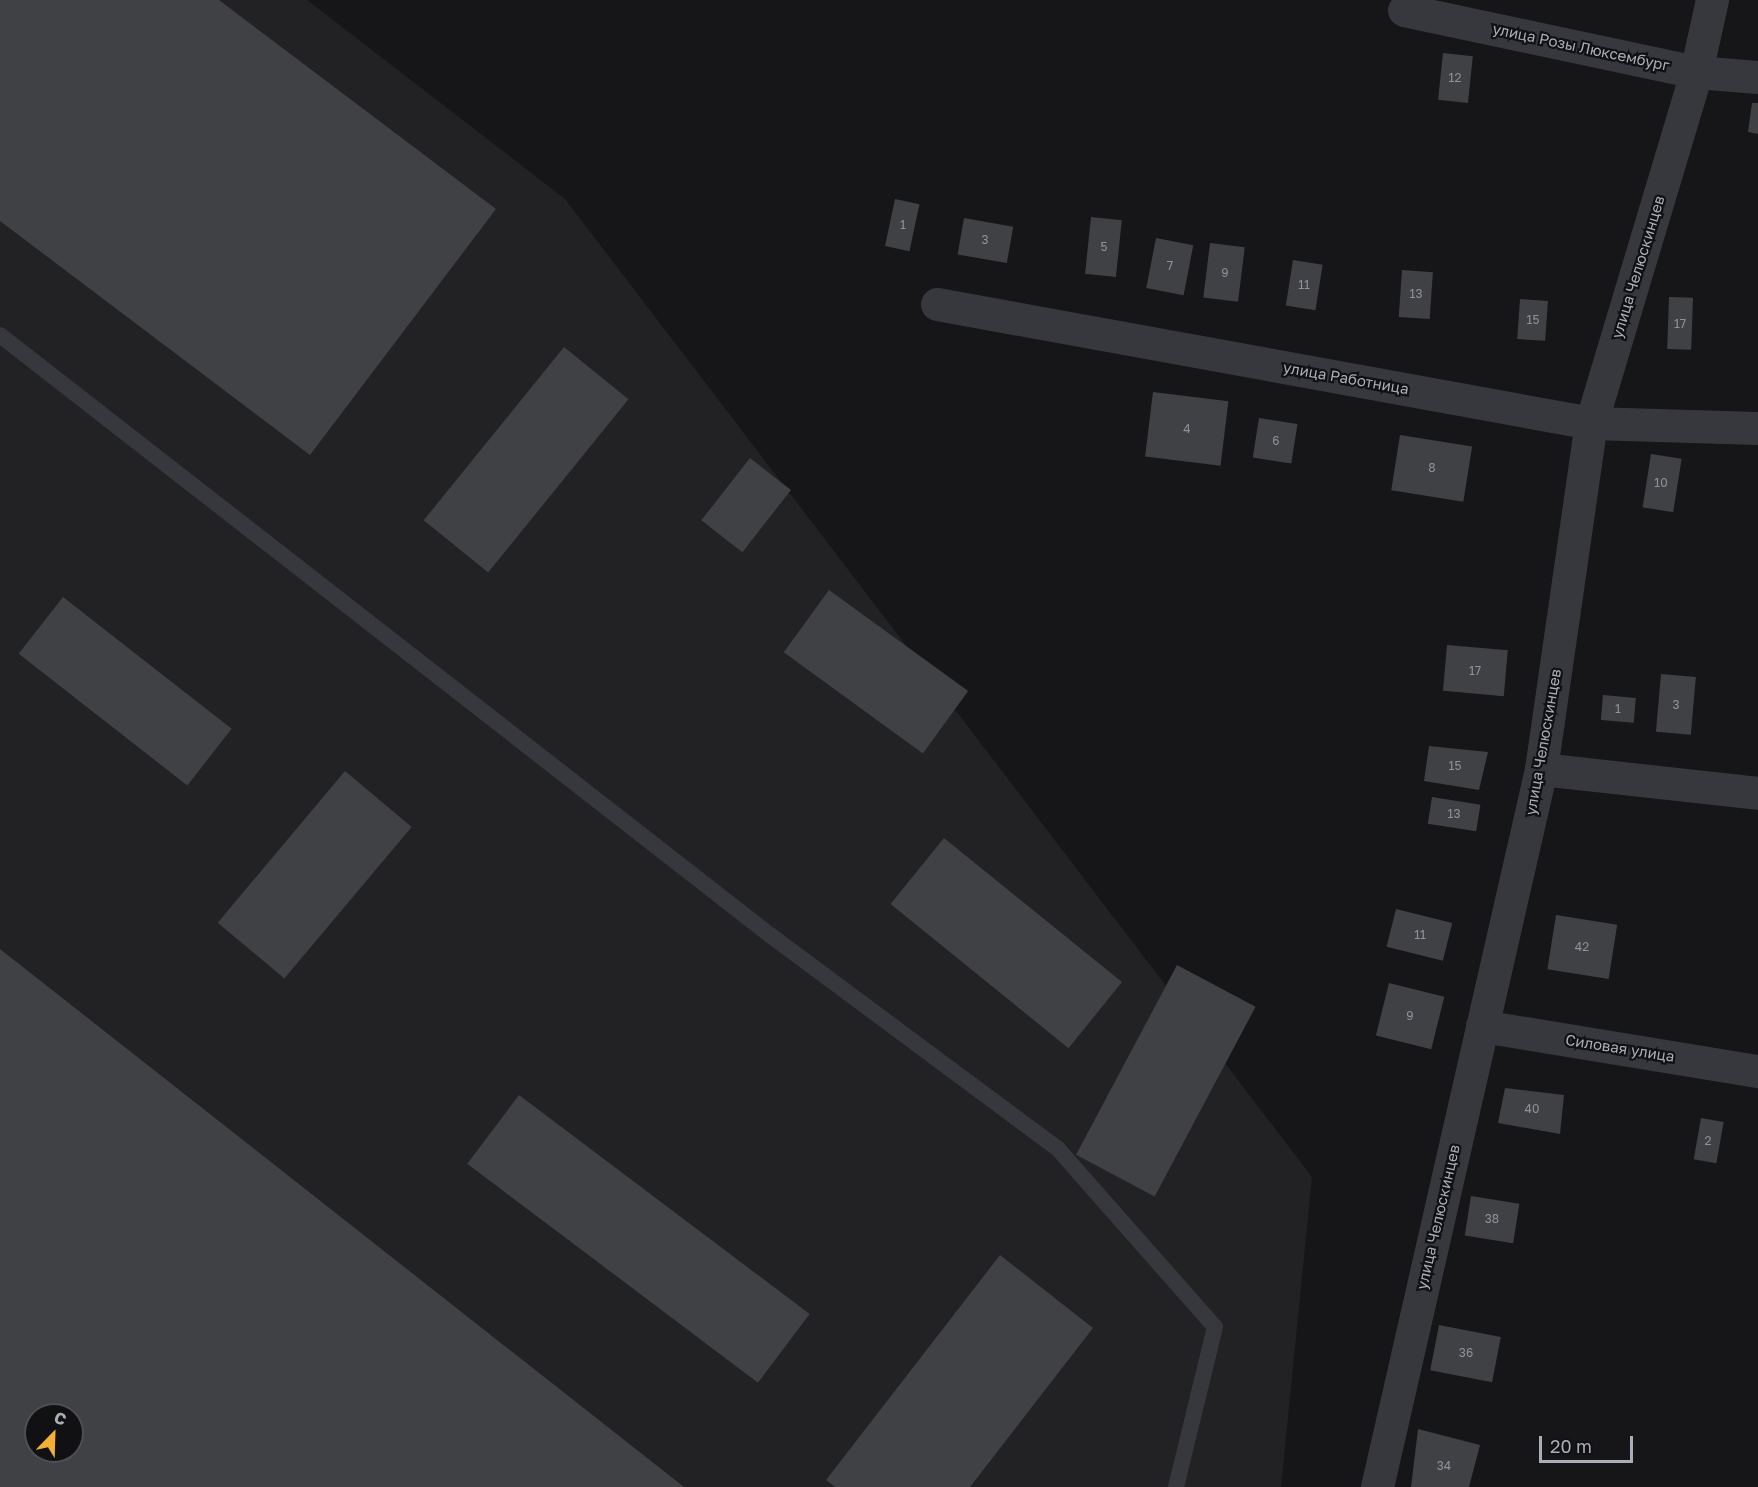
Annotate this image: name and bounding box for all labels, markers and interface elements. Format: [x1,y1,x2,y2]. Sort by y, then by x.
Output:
street label: улица Розы Люксембург [1491,19,1671,75]
house number: 12 [1449,71,1461,85]
street label: улица Челюскинцев [1608,193,1668,341]
house number: 1 [900,218,906,232]
house number: 3 [981,233,989,247]
house number: 5 [1101,240,1107,254]
house number: 7 [1167,259,1173,273]
house number: 9 [1221,266,1229,280]
house number: 11 [1298,278,1310,292]
house number: 13 [1410,287,1422,301]
house number: 15 [1527,313,1539,327]
house number: 17 [1674,317,1686,331]
street label: улица Работница [1282,358,1410,398]
house number: 4 [1183,422,1191,436]
house number: 6 [1272,434,1280,448]
house number: 8 [1428,461,1436,475]
house number: 10 [1654,476,1668,490]
house number: 17 [1469,664,1481,678]
street label: улица Челюскинцев [1521,667,1565,817]
house number: 3 [1672,698,1680,712]
house number: 1 [1615,702,1621,716]
house number: 15 [1449,759,1461,773]
house number: 13 [1448,807,1460,821]
house number: 11 [1414,928,1426,942]
house number: 42 [1575,940,1589,954]
house number: 9 [1406,1009,1414,1023]
street label: Силовая улица [1564,1030,1676,1066]
house number: 40 [1525,1102,1539,1116]
house number: 2 [1705,1134,1711,1148]
street label: улица Челюскинцев [1413,1143,1463,1291]
house number: 38 [1485,1212,1499,1226]
house number: 36 [1459,1346,1473,1360]
north arrow [24,1403,84,1463]
text: С [51,1407,69,1430]
scale bar [1542,1424,1636,1462]
text: 20 m [1550,1435,1592,1457]
house number: 34 [1437,1459,1451,1473]

